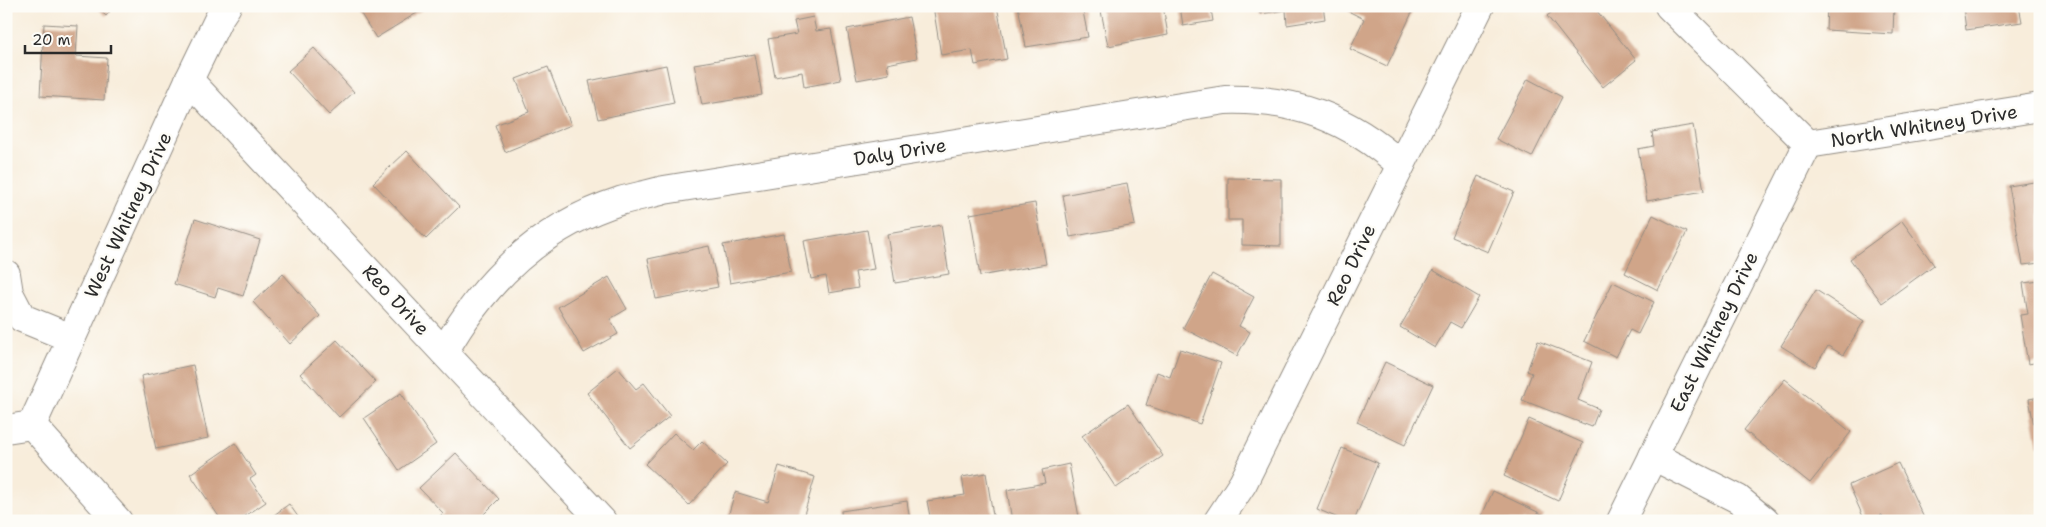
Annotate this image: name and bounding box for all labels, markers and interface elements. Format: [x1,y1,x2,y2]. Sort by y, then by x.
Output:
scale bar [25,22,111,54]
text: 20 m [32,30,71,50]
street label: North Whitney Drive [1829,99,2019,153]
street label: West Whitney Drive [79,128,177,302]
street label: Daly Drive [852,132,948,172]
street label: Reo Drive [1321,220,1381,310]
street label: East Whitney Drive [1664,248,1764,416]
street label: Reo Drive [357,259,435,341]

